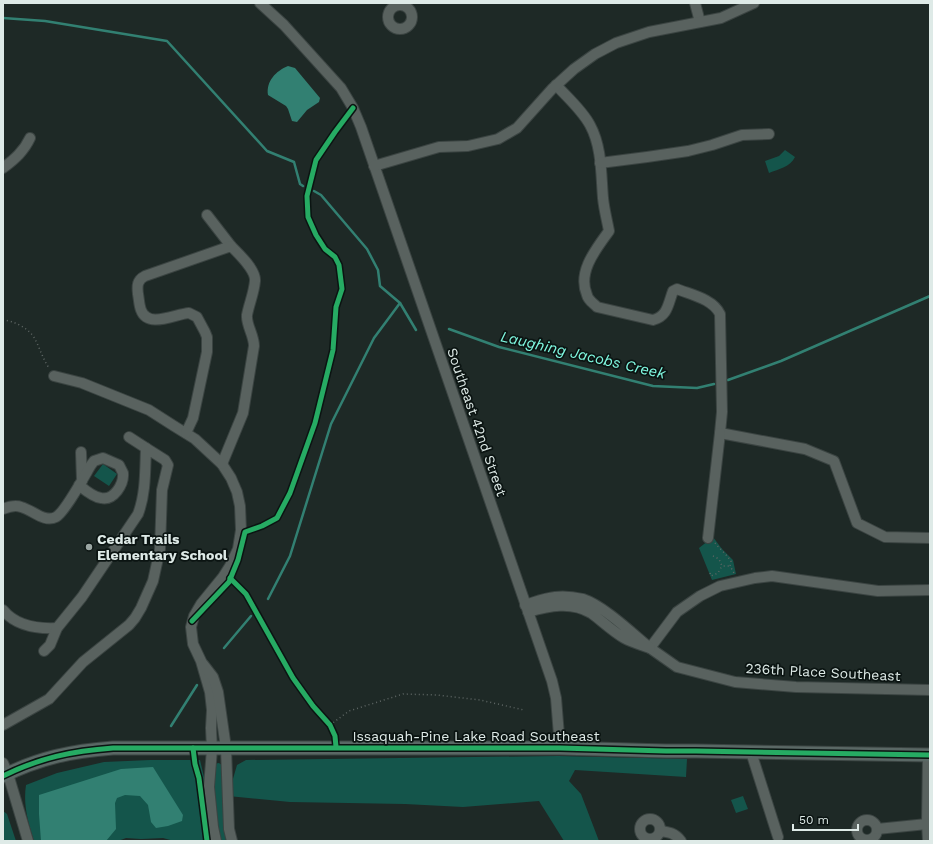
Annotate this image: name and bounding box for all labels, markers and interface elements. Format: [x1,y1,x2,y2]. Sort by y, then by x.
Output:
water label: Laughing Jacobs Creek [499,327,668,383]
street label: Southeast 42nd Street [444,346,510,498]
place label: Cedar Trails Elementary School [97,531,228,563]
marker: Cedar Trails Elementary School [84,542,94,552]
street label: 236th Place Southeast [745,660,901,684]
street label: Issaquah-Pine Lake Road Southeast [352,728,600,744]
scale bar [793,806,858,832]
text: 50 m [799,813,829,827]

